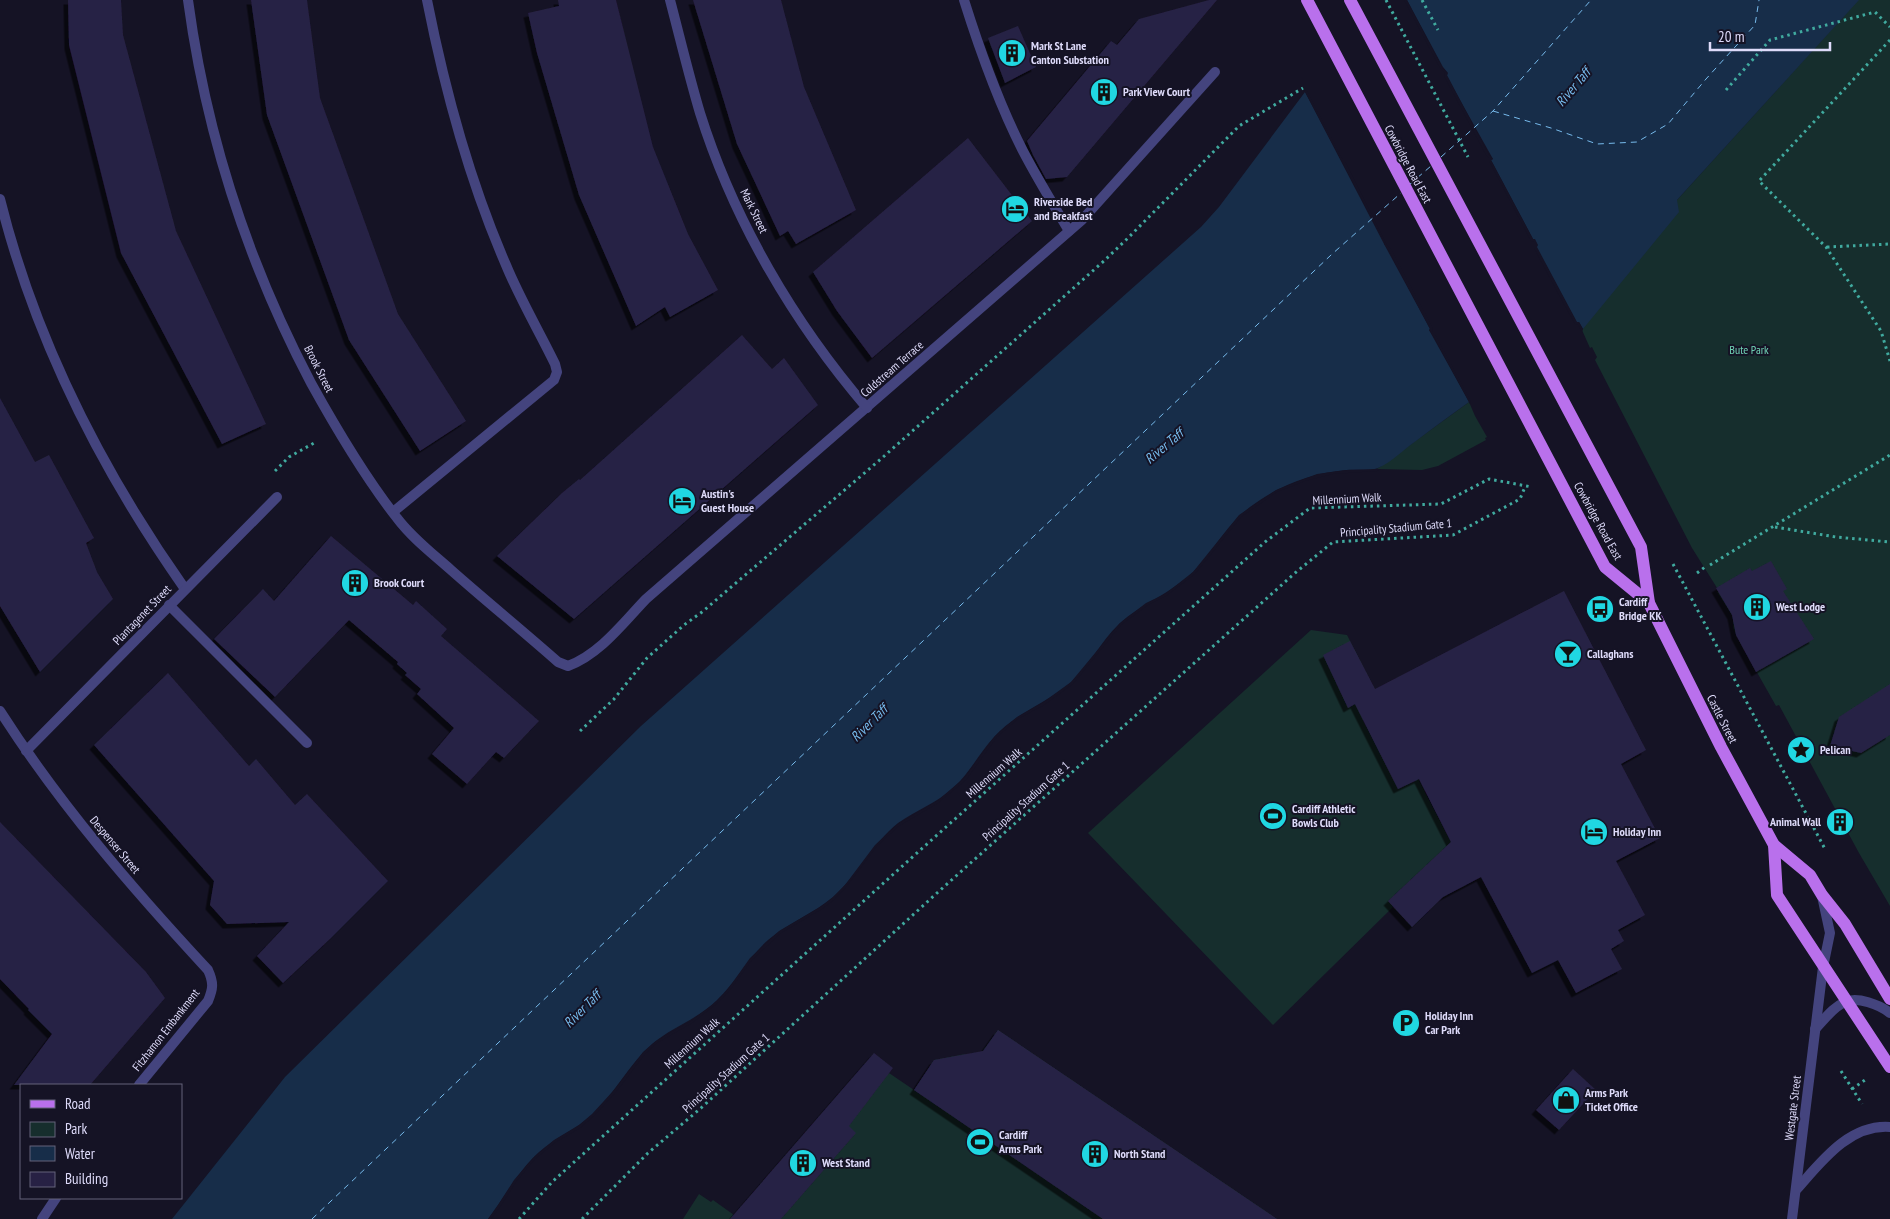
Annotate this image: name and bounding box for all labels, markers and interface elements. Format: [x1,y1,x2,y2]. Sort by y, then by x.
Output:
scale bar [1710,20,1830,52]
text: 20 m [1718,27,1744,46]
building icon: Mark St Lane Canton Substation [997,38,1027,68]
place label: Mark St Lane Canton Substation [1031,38,1109,67]
water label: River Taff [1552,61,1597,110]
building icon: Park View Court [1089,77,1119,107]
place label: Park View Court [1123,84,1190,99]
street label: Cowbridge Road East [1381,122,1436,206]
street label: Mark Street [737,186,772,236]
hotel icon: Riverside Bed and Breakfast [1000,194,1030,224]
place label: Riverside Bed and Breakfast [1034,194,1093,223]
street label: Coldstream Terrace [857,337,926,400]
park label: Bute Park [1729,342,1769,357]
street label: Brook Street [301,343,338,396]
water label: River Taff [1141,422,1190,467]
street label: Cowbridge Road East [1571,479,1626,563]
hotel icon: Austin's Guest House [667,486,697,516]
place label: Austin's Guest House [700,486,754,515]
street label: Millennium Walk [1312,489,1382,508]
street label: Principality Stadium Gate 1 [1340,515,1452,540]
building icon: Brook Court [340,568,370,598]
place label: Brook Court [374,575,425,590]
street label: Plantagenet Street [109,581,174,648]
building icon: West Lodge [1742,592,1772,622]
bus stop icon: Cardiff Bridge KK [1585,594,1615,624]
place label: Cardiff Bridge KK [1619,594,1663,623]
place label: West Lodge [1775,599,1825,614]
bar icon: Callaghans [1553,639,1583,669]
place label: Callaghans [1587,646,1633,661]
street label: Castle Street [1704,692,1741,746]
water label: River Taff [847,698,894,745]
place icon: Pelican [1786,735,1816,765]
place label: Pelican [1820,742,1851,757]
street label: Millennium Walk [963,744,1025,801]
street label: Principality Stadium Gate 1 [979,758,1072,844]
sports icon: Cardiff Athletic Bowls Club [1258,801,1288,831]
place label: Cardiff Athletic Bowls Club [1292,801,1356,830]
building icon: Animal Wall [1825,807,1855,837]
street label: Despenser Street [87,813,144,877]
place label: Animal Wall [1769,814,1821,829]
hotel icon: Holiday Inn [1579,817,1609,847]
place label: Holiday Inn [1613,824,1661,839]
water label: River Taff [560,984,607,1031]
street label: Fitzhamon Embankment [129,985,203,1074]
parking icon: Holiday Inn Car Park [1391,1008,1421,1038]
place label: Holiday Inn Car Park [1425,1008,1473,1037]
street label: Millennium Walk [661,1014,723,1071]
street label: Principality Stadium Gate 1 [679,1030,772,1116]
street label: Westgate Street [1781,1074,1804,1141]
legend [20,1084,182,1199]
shop icon: Arms Park Ticket Office [1551,1085,1581,1115]
place label: Arms Park Ticket Office [1584,1085,1638,1114]
text: Road [65,1094,91,1113]
text: Park [65,1119,87,1138]
sports icon: Cardiff Arms Park [965,1127,995,1157]
place label: Cardiff Arms Park [998,1127,1042,1156]
building icon: North Stand [1080,1139,1110,1169]
text: Water [65,1144,96,1163]
place label: North Stand [1114,1146,1165,1161]
building icon: West Stand [788,1148,818,1178]
place label: West Stand [821,1155,870,1170]
text: Building [65,1169,108,1188]

